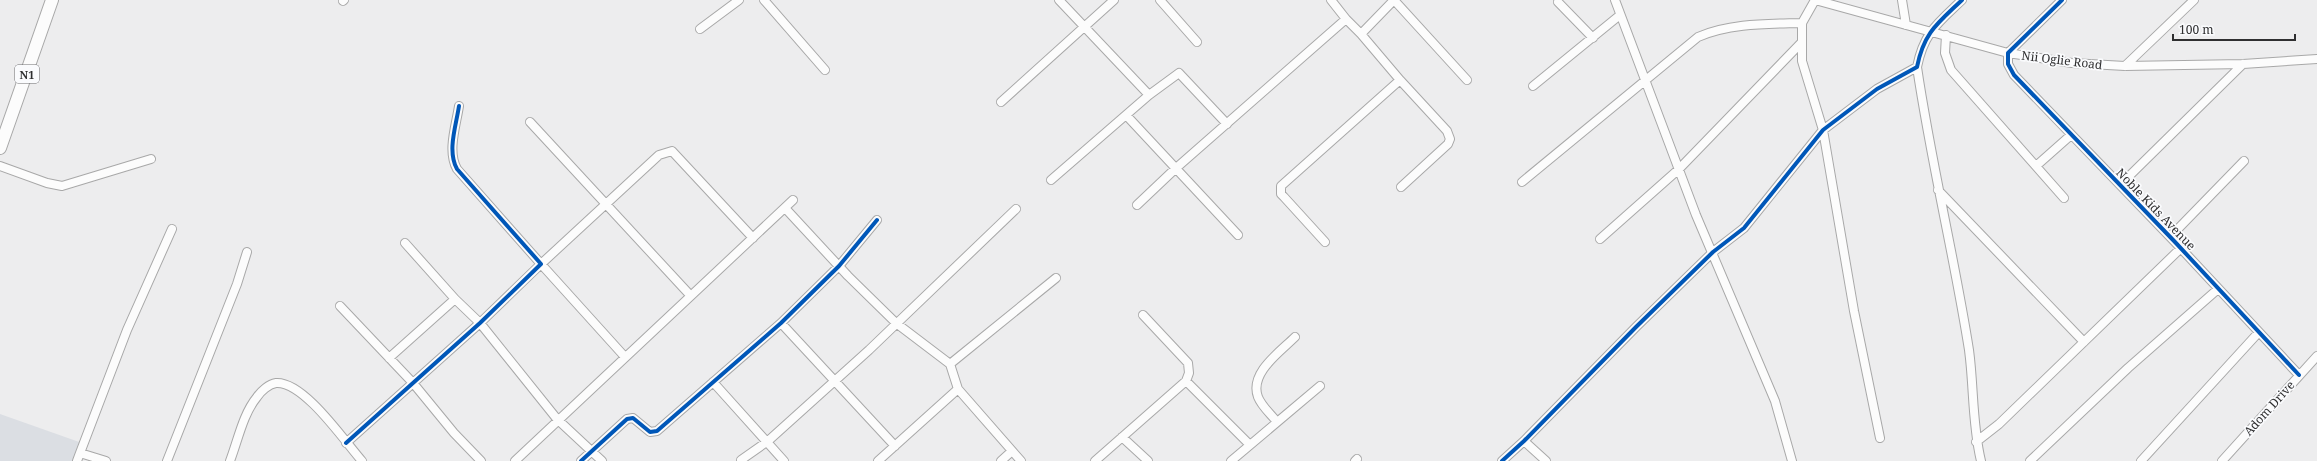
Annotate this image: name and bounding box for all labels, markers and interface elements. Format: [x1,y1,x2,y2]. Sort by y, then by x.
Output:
scale bar [2173,16,2295,42]
text: 100 m [2179,21,2214,38]
street label: Nii Oglie Road [2021,47,2104,73]
road number: N1 [15,65,39,83]
street label: Noble Kids Avenue [2112,164,2200,254]
street label: Adom Drive [2240,377,2298,439]

